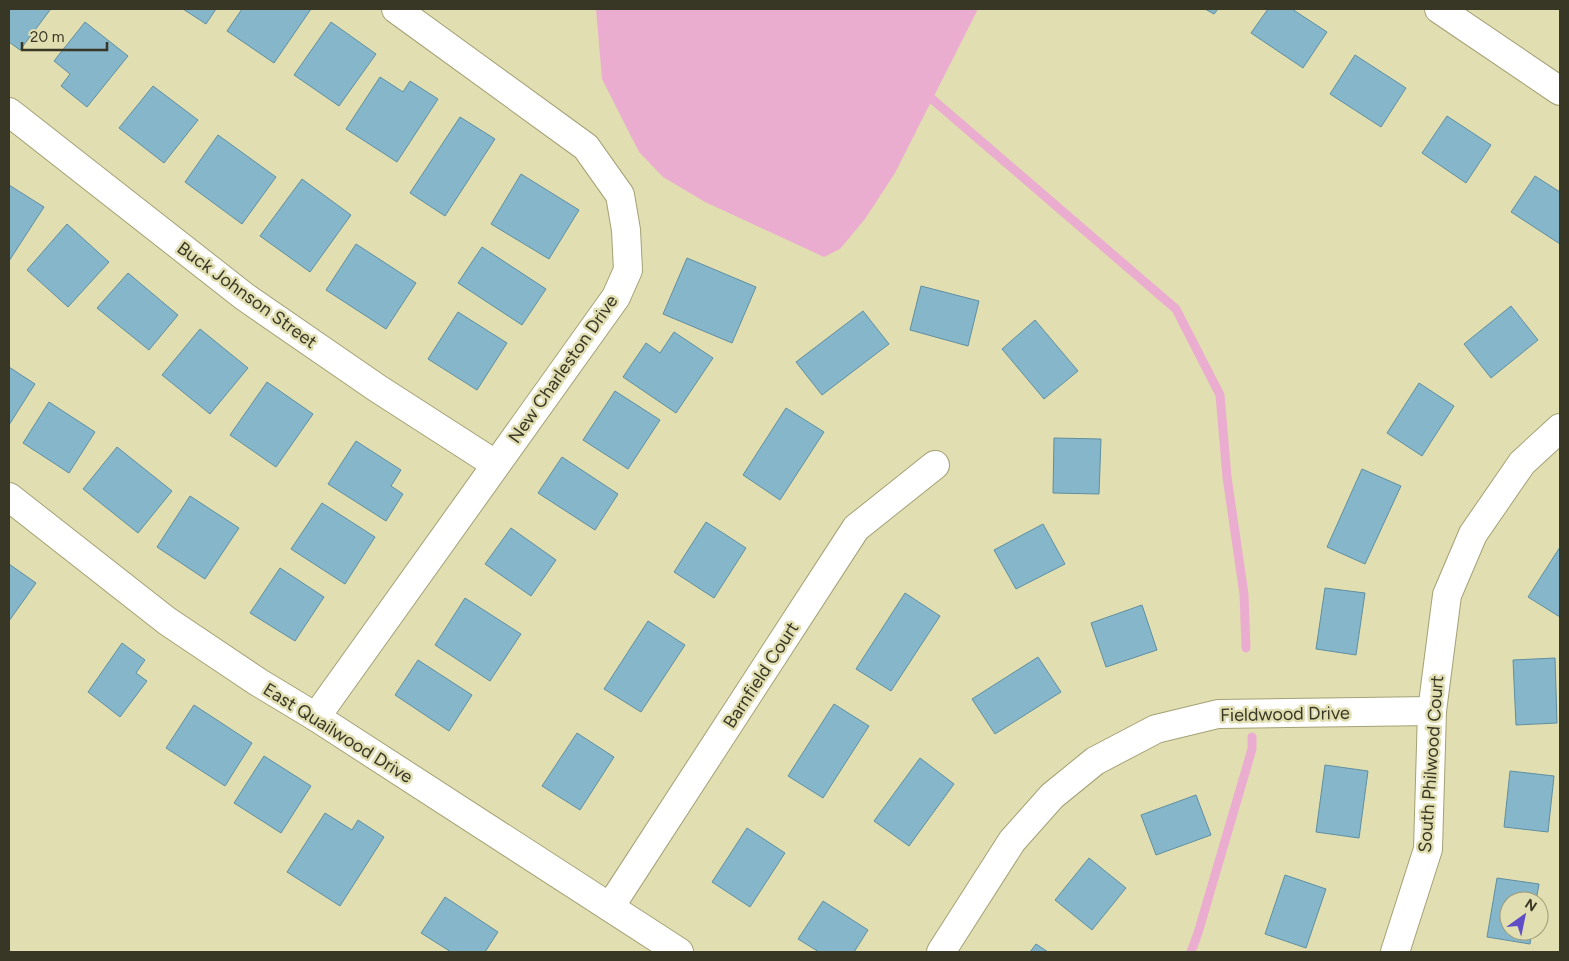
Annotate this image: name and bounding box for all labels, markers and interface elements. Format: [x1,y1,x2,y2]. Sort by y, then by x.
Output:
scale bar [22,20,108,52]
text: 20 m [30,28,64,46]
street label: Buck Johnson Street [173,237,321,353]
street label: New Charleston Drive [504,291,623,447]
street label: Barnfield Court [718,618,804,732]
street label: South Philwood Court [1414,674,1448,853]
street label: East Quailwood Drive [259,678,417,788]
street label: Fieldwood Drive [1220,702,1350,726]
north arrow [1499,891,1549,941]
text: N [1522,895,1540,916]

